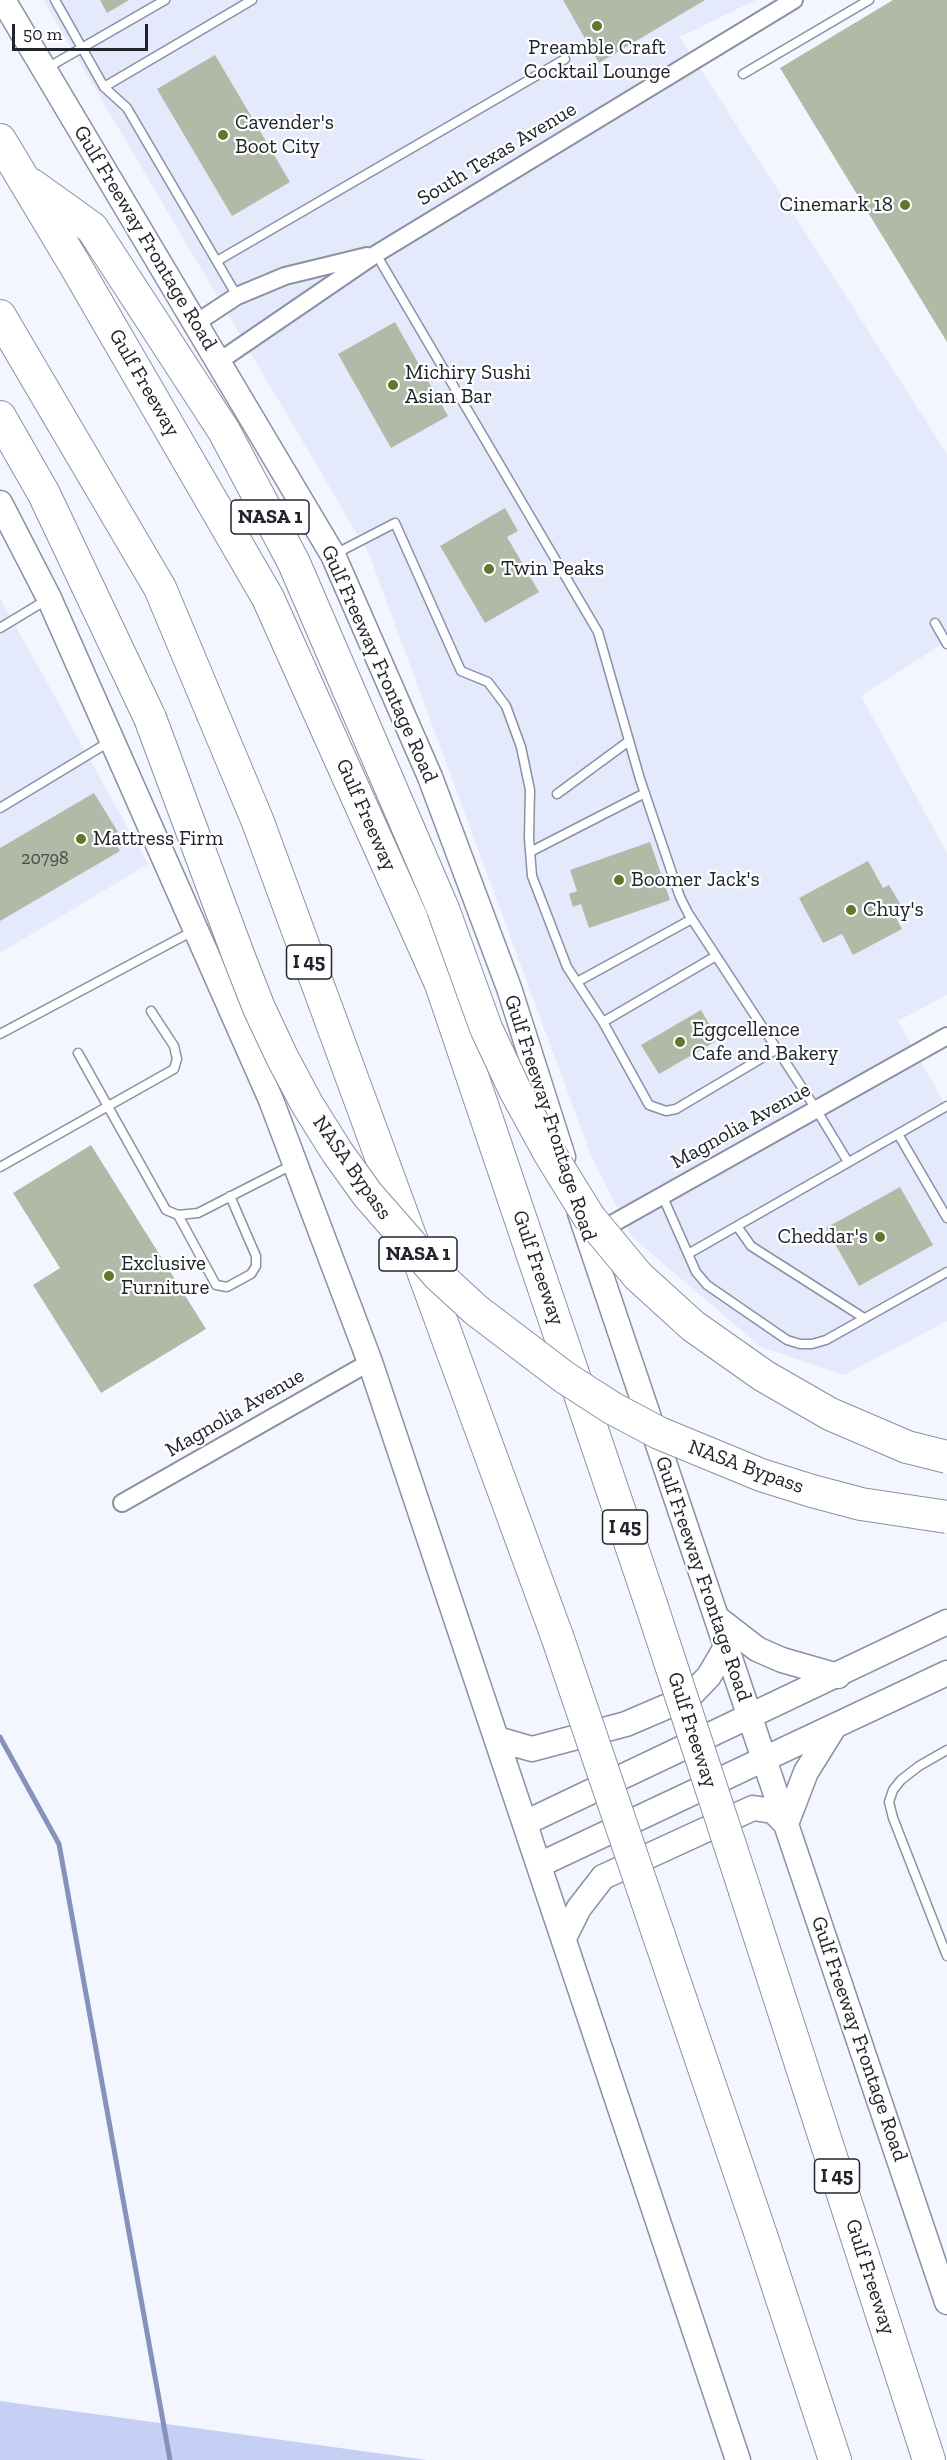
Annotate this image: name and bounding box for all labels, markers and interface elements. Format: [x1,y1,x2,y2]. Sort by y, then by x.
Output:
scale bar [15,12,152,50]
marker: Preamble Craft Cocktail Lounge [590,19,604,33]
text: 50 m [23,23,62,45]
place label: Preamble Craft Cocktail Lounge [524,35,670,85]
street label: South Texas Avenue [413,97,581,211]
place label: Cavender's Boot City [235,110,334,160]
street label: Gulf Freeway Frontage Road [68,121,222,355]
marker: Cavender's Boot City [216,128,230,142]
place label: Cinemark 18 [780,192,893,218]
marker: Cinemark 18 [898,198,912,212]
street label: Gulf Freeway [103,325,185,441]
place label: Michiry Sushi Asian Bar [405,360,531,410]
marker: Michiry Sushi Asian Bar [386,378,400,392]
road number: NASA 1 [231,500,309,534]
street label: Gulf Freeway Frontage Road [315,541,443,787]
place label: Twin Peaks [501,556,604,582]
marker: Twin Peaks [482,562,496,576]
street label: Gulf Freeway [330,755,402,875]
place label: Mattress Firm [93,826,223,852]
marker: Mattress Firm [74,832,88,846]
house number: 20798 [21,848,69,870]
place label: Boomer Jack's [631,867,760,893]
marker: Boomer Jack's [612,873,626,887]
place label: Chuy's [863,897,924,923]
marker: Chuy's [844,903,858,917]
road number: I 45 [286,945,332,979]
street label: Gulf Freeway Frontage Road [498,992,602,1244]
place label: Eggcellence Cafe and Bakery [692,1017,838,1067]
marker: Eggcellence Cafe and Bakery [673,1035,687,1049]
street label: Magnolia Avenue [667,1077,815,1175]
street label: NASA Bypass [307,1111,397,1225]
street label: Gulf Freeway [507,1207,569,1329]
place label: Cheddar's [778,1224,868,1250]
marker: Cheddar's [873,1230,887,1244]
road number: NASA 1 [379,1237,457,1271]
place label: Exclusive Furniture [121,1251,209,1301]
marker: Exclusive Furniture [102,1269,116,1283]
street label: Magnolia Avenue [161,1363,309,1463]
street label: NASA Bypass [685,1434,807,1500]
street label: Gulf Freeway Frontage Road [649,1453,757,1705]
road number: I 45 [602,1510,648,1544]
street label: Gulf Freeway [661,1669,723,1791]
street label: Gulf Freeway Frontage Road [805,1913,913,2165]
road number: I 45 [814,2159,860,2193]
street label: Gulf Freeway [839,2216,901,2338]

